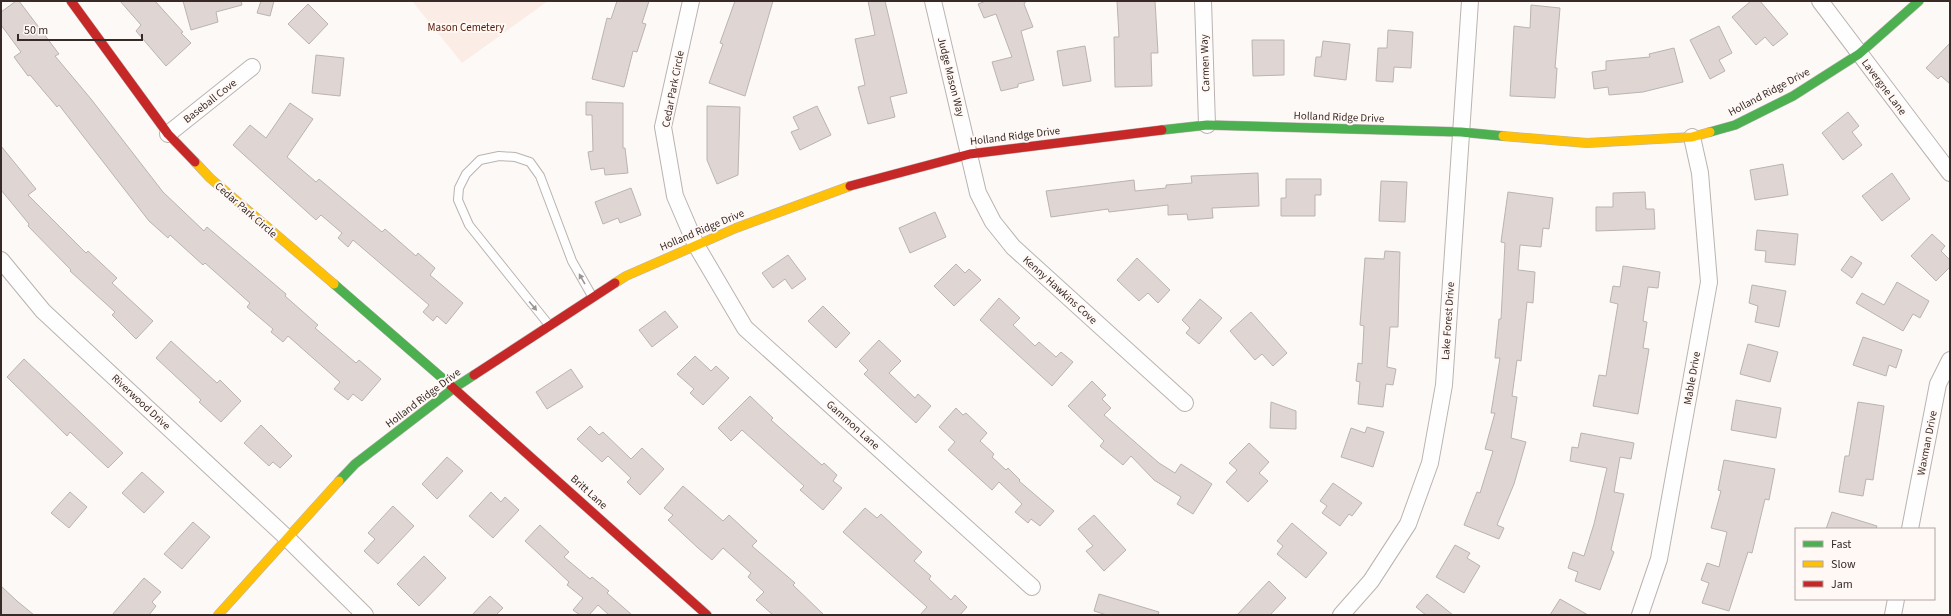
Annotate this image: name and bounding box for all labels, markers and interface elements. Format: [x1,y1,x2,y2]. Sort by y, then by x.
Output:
scale bar [18,16,142,42]
park label: Mason Cemetery [428,20,504,35]
text: 50 m [24,22,48,39]
street label: Carmen Way [1196,34,1214,92]
street label: Judge Mason Way [934,35,968,119]
street label: Cedar Park Circle [658,49,688,129]
street label: Lavergne Lane [1858,56,1910,119]
street label: Holland Ridge Drive [1725,64,1813,120]
street label: Baseball Cove [180,75,240,127]
street label: Holland Ridge Drive [1293,108,1385,126]
street label: Holland Ridge Drive [969,123,1061,149]
street label: Cedar Park Circle [212,179,281,242]
street label: Holland Ridge Drive [657,205,747,255]
street label: Kenny Hawkins Cove [1020,252,1101,328]
one-way arrow [579,273,586,285]
street label: Lake Forest Drive [1438,281,1458,361]
one-way arrow [529,300,538,311]
street label: Mable Drive [1680,350,1704,406]
street label: Holland Ridge Drive [382,364,464,431]
street label: Riverwood Drive [108,371,174,434]
street label: Gammon Lane [823,397,883,453]
street label: Waxman Drive [1913,409,1941,477]
street label: Britt Lane [567,471,611,513]
legend [1795,528,1935,600]
text: Fast [1831,536,1851,553]
text: Slow [1831,556,1856,573]
text: Jam [1831,576,1853,593]

